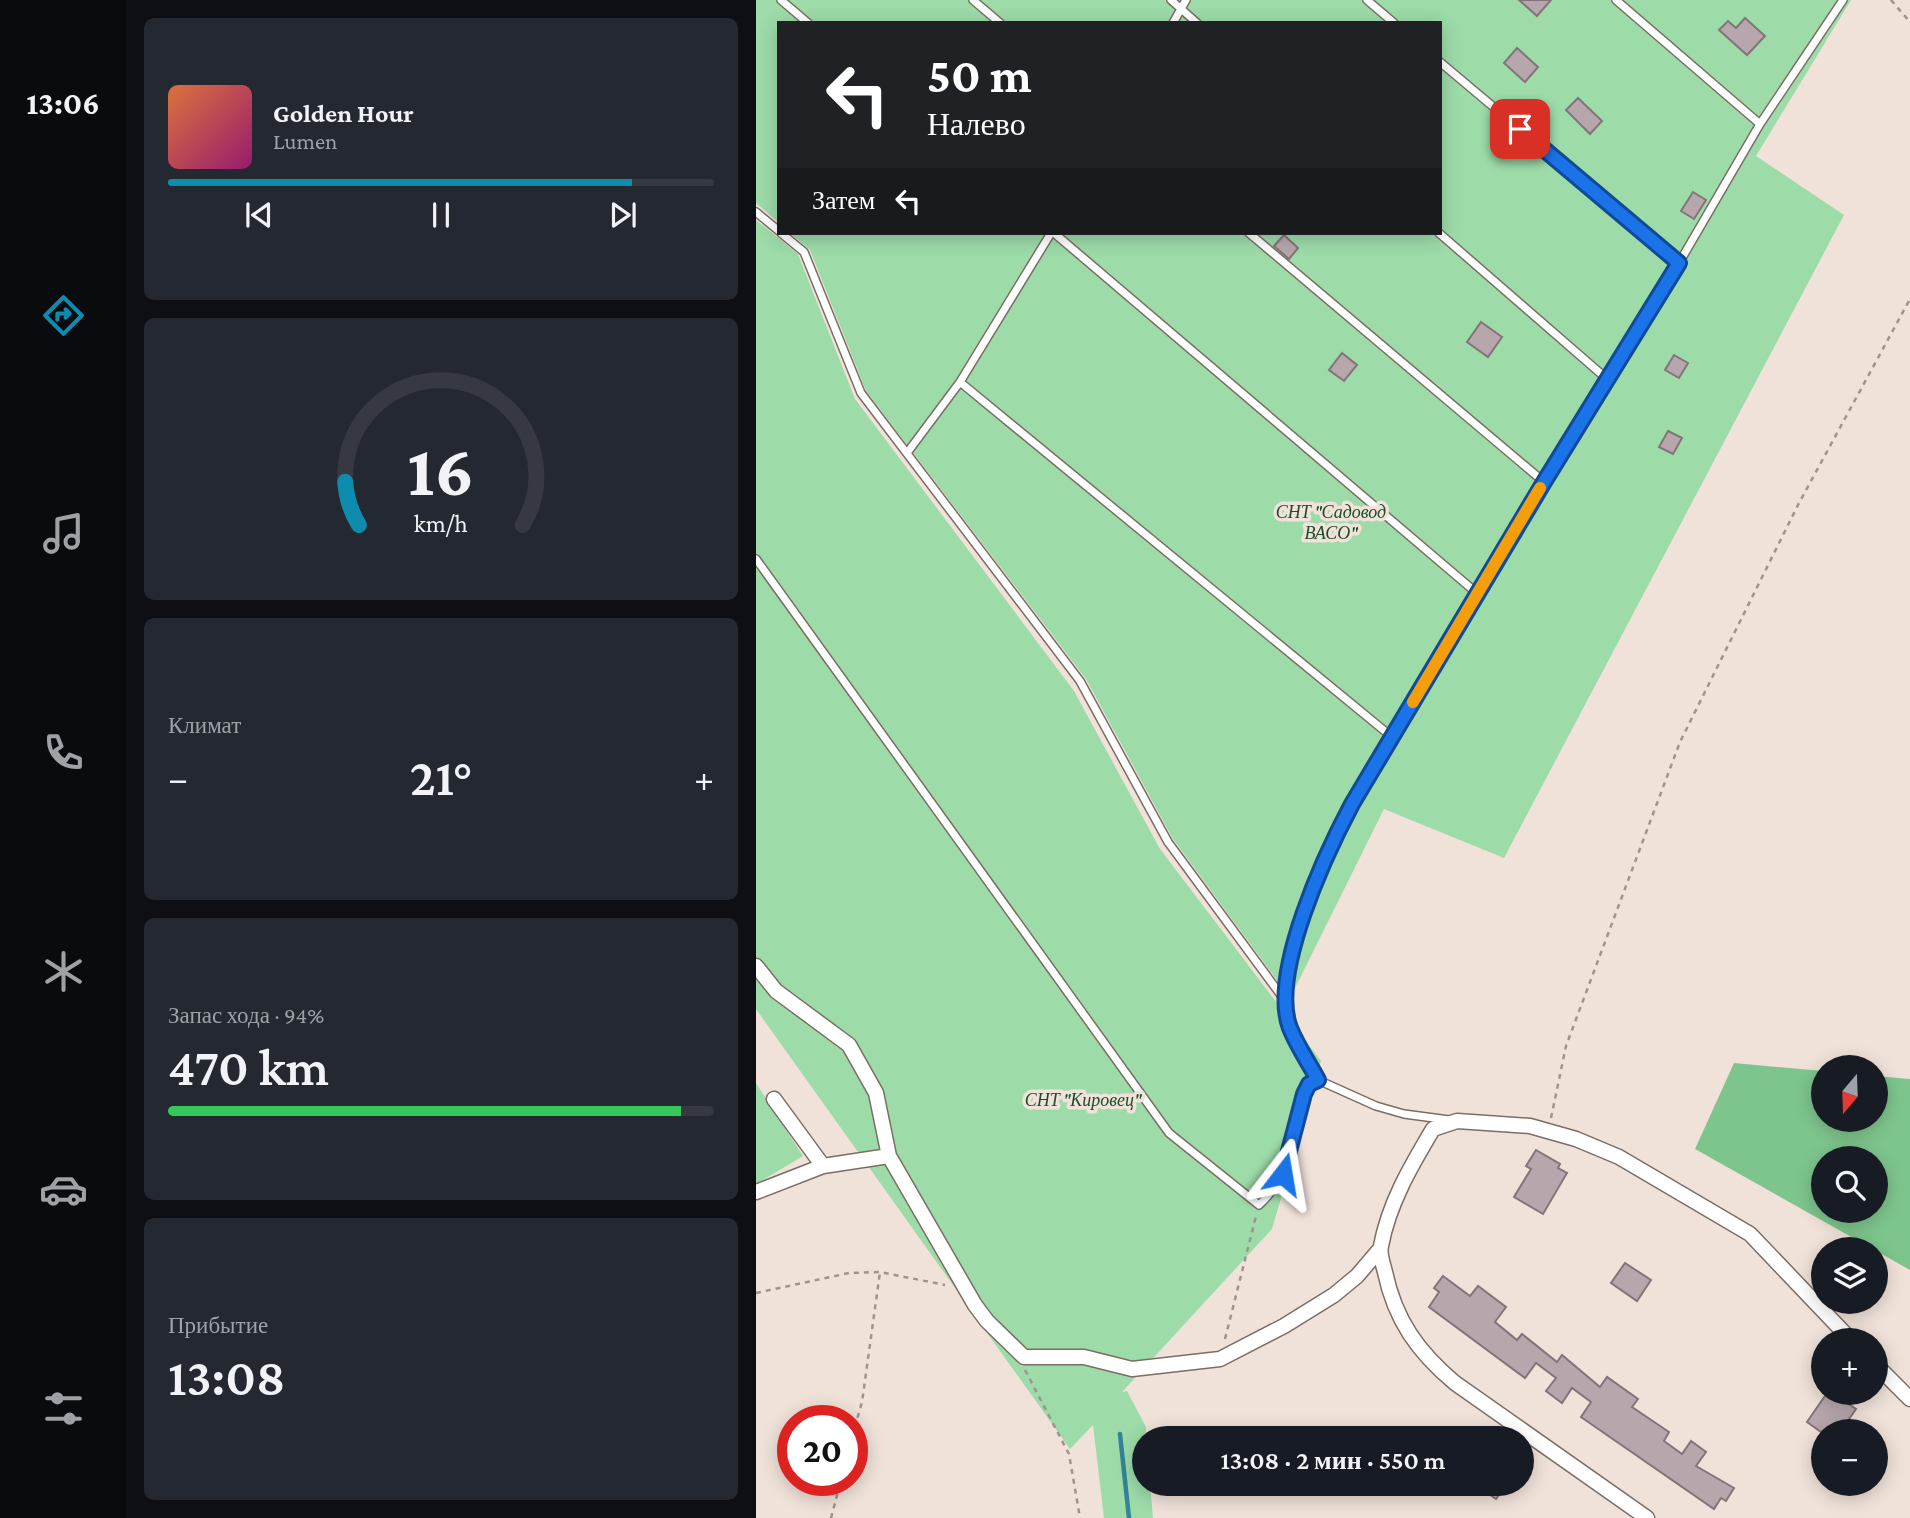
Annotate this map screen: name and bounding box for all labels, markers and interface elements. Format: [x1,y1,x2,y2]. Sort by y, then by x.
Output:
text: 50 m [927,48,1032,103]
icon: left [812,49,903,140]
text: 13:06 [26,85,100,121]
text: Golden Hour [273,99,414,128]
pin [1490,99,1550,159]
text: Налево [927,106,1026,142]
icon: arrive [1501,110,1539,148]
text: Lumen [273,128,337,154]
icon: left [889,182,927,220]
text: Затем [812,186,875,215]
icon: previous [240,196,278,234]
icon: pause [422,196,460,234]
icon: next [604,196,642,234]
icon: directions [39,291,88,340]
text: 16 [408,430,474,511]
park label: СНТ "Садовод ВАСО" [1276,502,1386,543]
icon: music [39,509,88,558]
text: km/h [414,510,468,537]
text: Климат [168,712,241,738]
icon: phone [39,728,88,777]
text: 21° [410,748,472,806]
text: − [168,757,188,799]
text: + [694,757,714,799]
icon: climate [39,947,88,996]
text: Запас хода · 94% [168,1002,324,1028]
text: 470 km [168,1038,329,1096]
north arrow [1811,1055,1888,1132]
map controls [1811,1055,1888,1496]
park label: СНТ "Кировец" [1025,1090,1142,1110]
position arrow [1246,1137,1320,1211]
button: search [1811,1146,1888,1223]
icon: car [39,1165,88,1214]
button: layers [1811,1237,1888,1314]
text: Прибытие [168,1312,268,1338]
button: + [1811,1328,1888,1405]
text: 13:08 [168,1348,285,1406]
icon: filters [39,1384,88,1433]
speed limit sign: 20 [777,1405,868,1496]
button: − [1811,1419,1888,1496]
text: 13:08 · 2 мин · 550 m [1221,1446,1445,1475]

